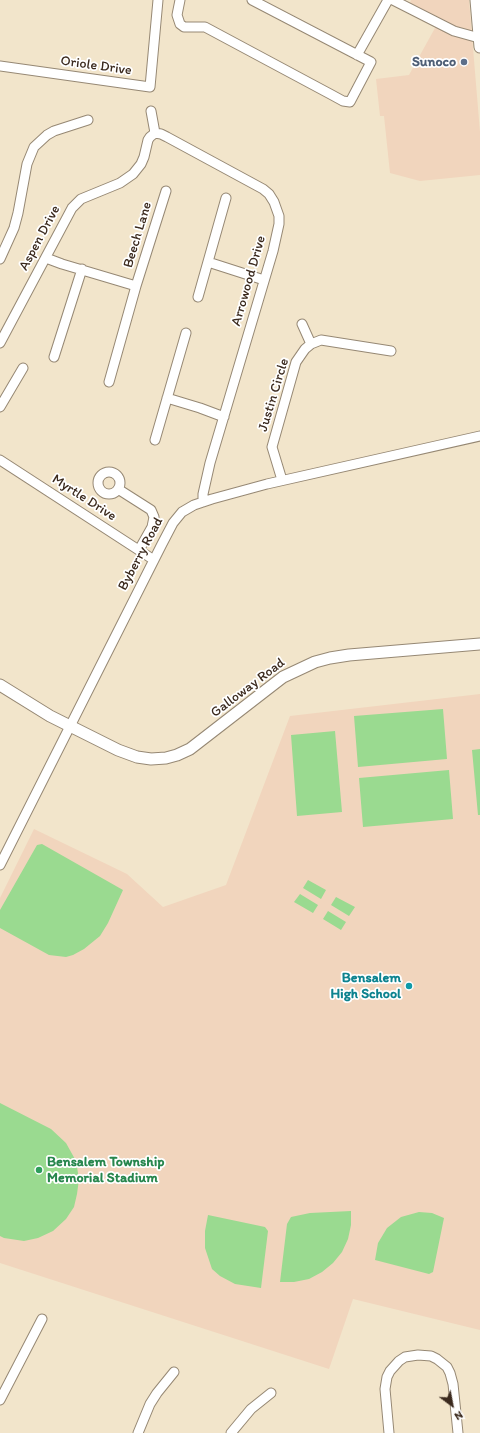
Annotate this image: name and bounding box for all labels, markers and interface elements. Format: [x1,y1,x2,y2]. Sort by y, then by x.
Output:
street label: Oriole Drive [59,53,133,79]
place label: Sunoco [412,54,456,70]
marker: Sunoco [459,57,469,67]
street label: Beech Lane [120,200,156,270]
street label: Aspen Drive [16,203,64,273]
street label: Arrowood Drive [228,234,270,328]
street label: Justin Circle [255,356,293,434]
street label: Myrtle Drive [49,471,119,525]
street label: Byberry Road [115,515,167,593]
street label: Galloway Road [208,655,288,721]
place label: Bensalem High School [330,970,401,1002]
marker: Bensalem High School [404,981,414,991]
place label: Bensalem Township Memorial Stadium [47,1154,164,1186]
marker: Bensalem Township Memorial Stadium [34,1165,44,1175]
north arrow [432,1385,472,1425]
text: N [452,1408,465,1423]

